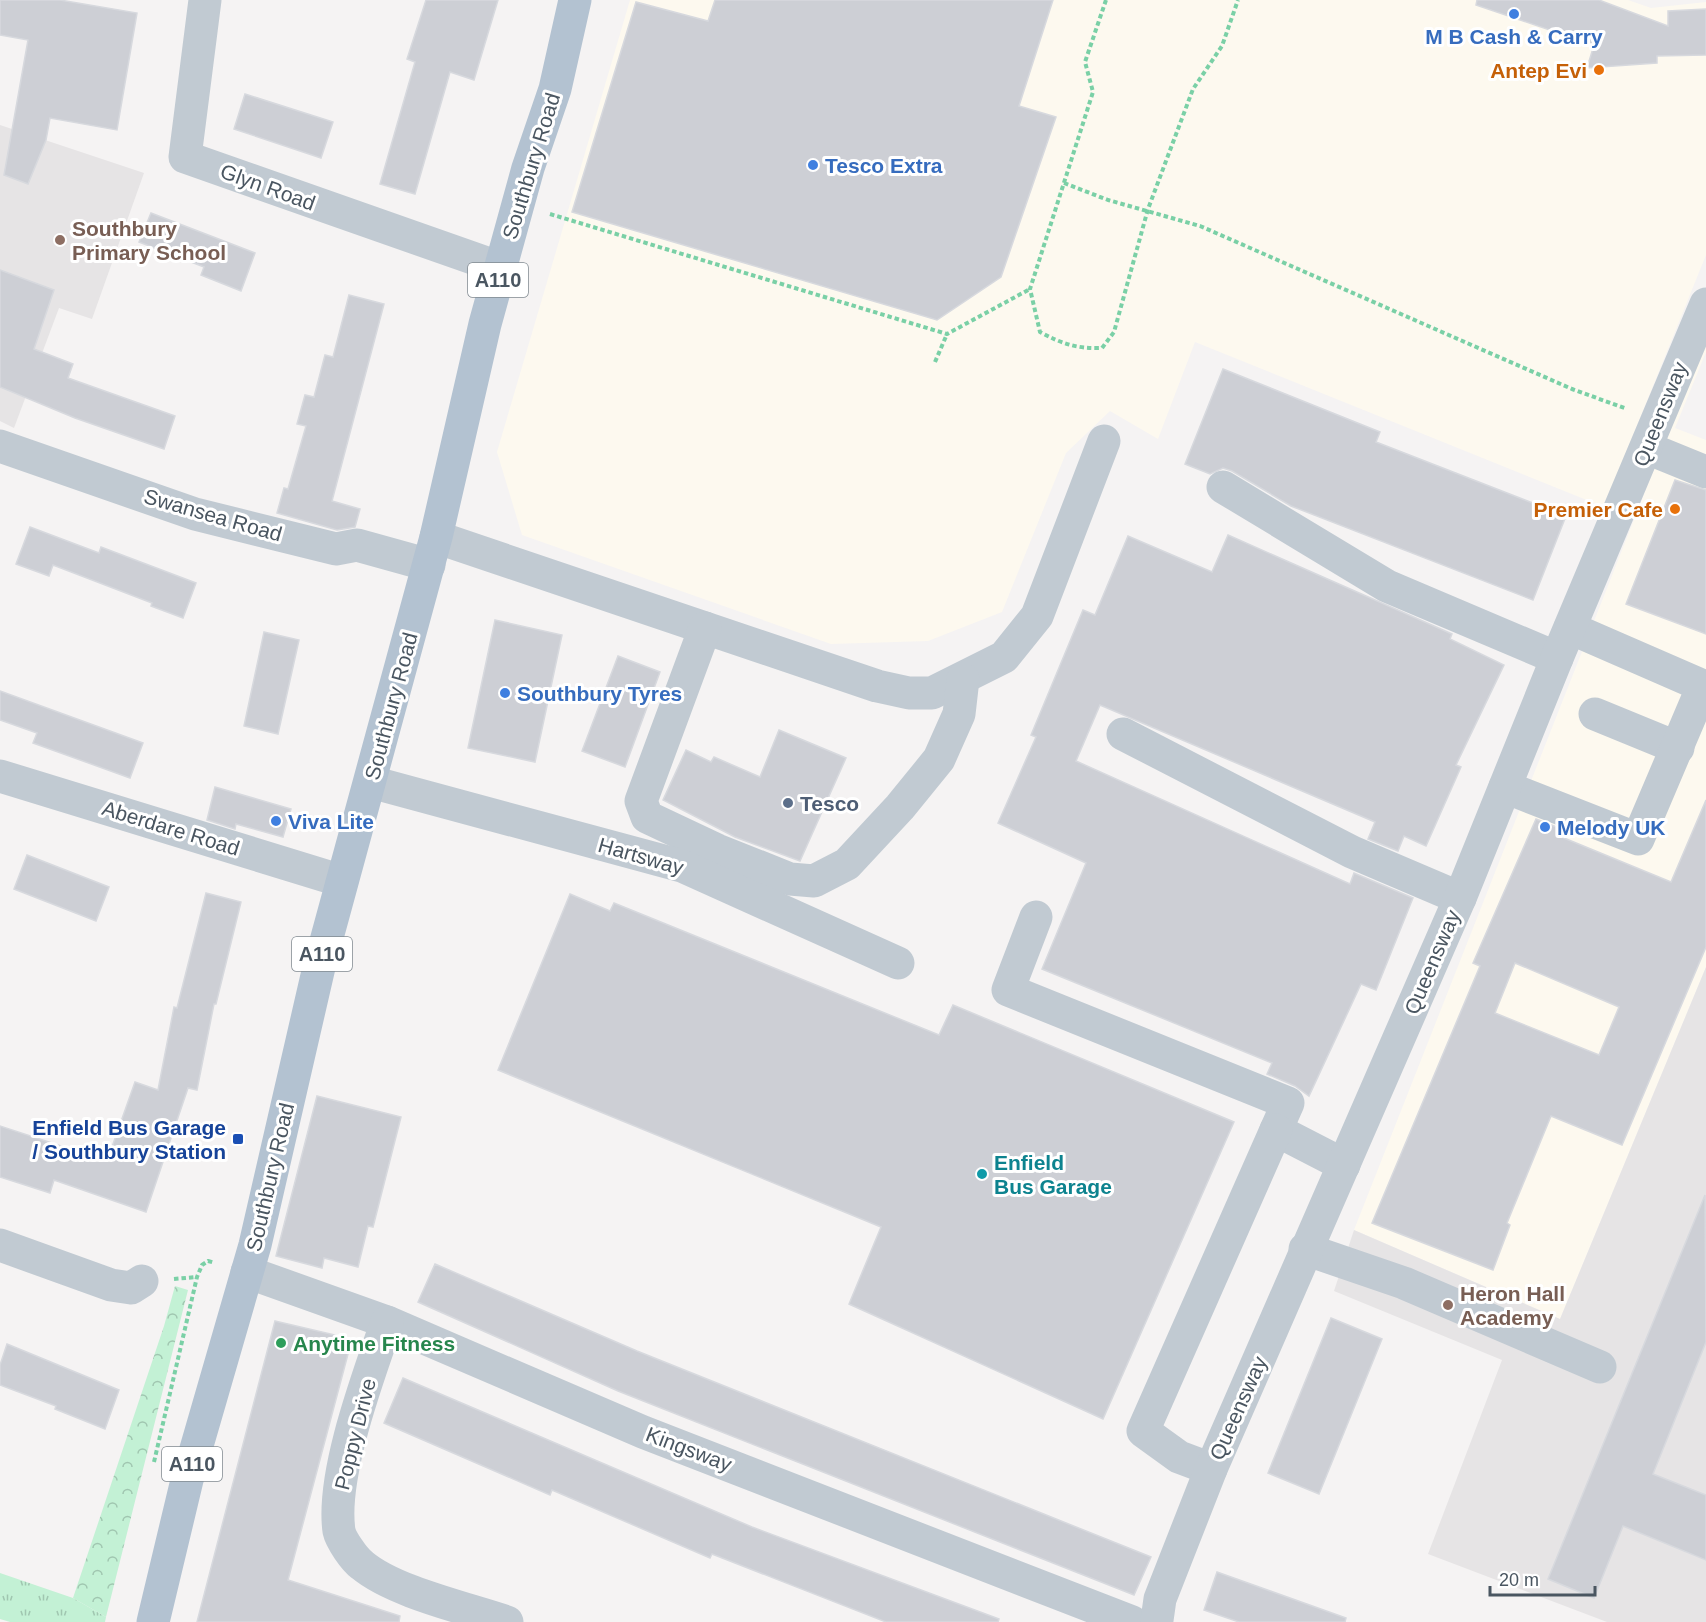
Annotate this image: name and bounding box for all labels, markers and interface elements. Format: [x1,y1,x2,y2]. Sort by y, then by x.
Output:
marker: M B Cash & Carry [1507,7,1521,21]
place label: M B Cash & Carry [1425,25,1603,48]
place label: Antep Evi [1490,59,1587,82]
marker: Antep Evi [1592,63,1606,77]
street label: Southbury Road [498,90,564,242]
place label: Tesco Extra [825,154,943,177]
marker: Tesco Extra [806,158,820,172]
street label: Glyn Road [217,159,319,215]
place label: Southbury Primary School [72,217,226,264]
marker: Southbury Primary School [53,233,67,247]
road number: A110 [468,263,528,297]
street label: Queensway [1629,358,1692,470]
street label: Swansea Road [141,484,285,546]
place label: Premier Cafe [1533,498,1663,521]
marker: Premier Cafe [1668,502,1682,516]
street label: Southbury Road [360,630,422,782]
place label: Southbury Tyres [517,682,682,705]
marker: Southbury Tyres [498,686,512,700]
place label: Tesco [800,792,859,815]
street label: Aberdare Road [100,796,242,860]
marker: Tesco [781,796,795,810]
place label: Viva Lite [288,810,374,833]
marker: Viva Lite [269,814,283,828]
place label: Melody UK [1557,816,1666,839]
marker: Melody UK [1538,820,1552,834]
street label: Hartsway [596,833,687,879]
street label: Queensway [1400,906,1464,1018]
road number: A110 [292,937,352,971]
street label: Southbury Road [242,1100,298,1254]
place label: Enfield Bus Garage / Southbury Station [32,1116,226,1163]
marker: Enfield Bus Garage / Southbury Station [231,1132,245,1146]
place label: Enfield Bus Garage [994,1151,1112,1198]
marker: Enfield Bus Garage [975,1167,989,1181]
place label: Heron Hall Academy [1460,1282,1565,1329]
marker: Heron Hall Academy [1441,1298,1455,1312]
place label: Anytime Fitness [293,1332,455,1355]
marker: Anytime Fitness [274,1336,288,1350]
street label: Queensway [1205,1352,1271,1463]
street label: Poppy Drive [330,1376,380,1492]
street label: Kingsway [643,1422,736,1476]
road number: A110 [162,1447,222,1481]
scale bar [1490,1559,1595,1597]
text: 20 m [1499,1570,1539,1590]

